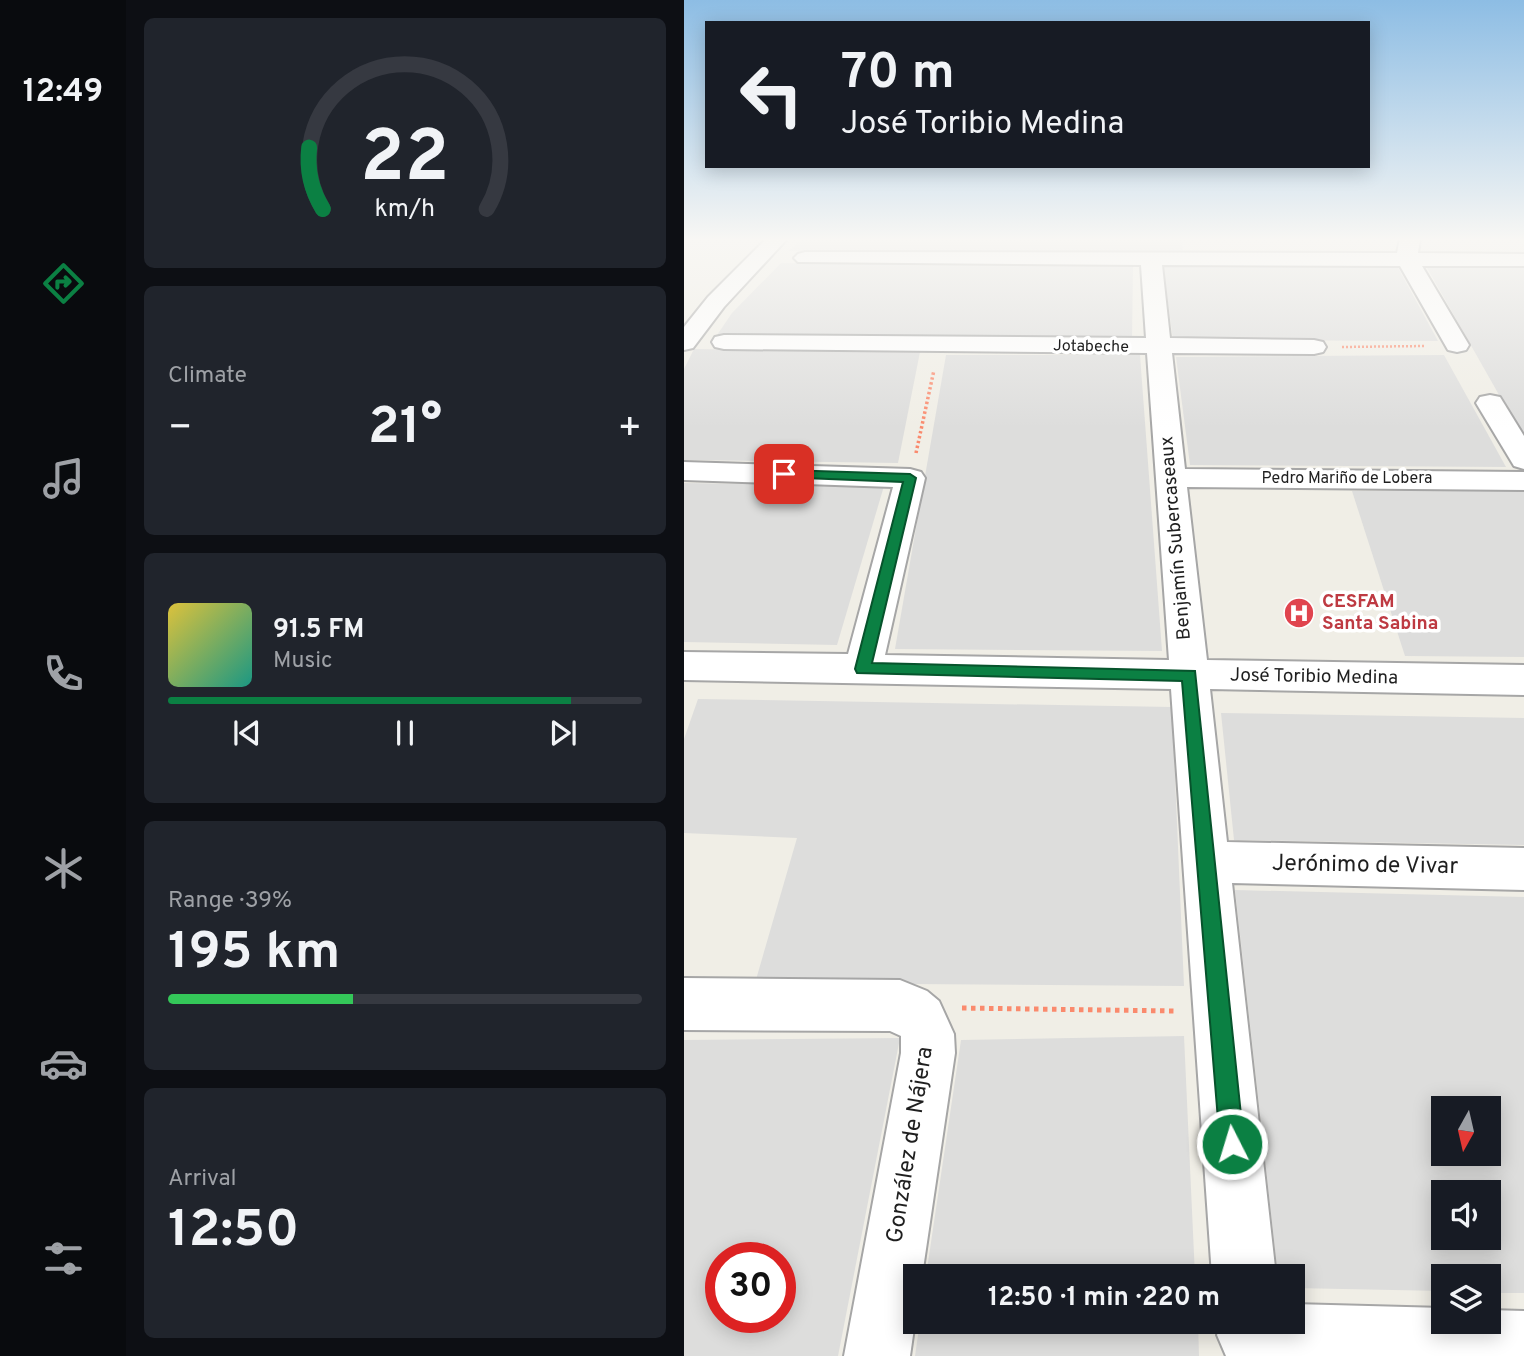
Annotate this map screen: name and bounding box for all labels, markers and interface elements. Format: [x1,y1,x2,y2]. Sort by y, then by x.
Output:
text: 70 m [841,44,955,106]
icon: left [726,49,817,140]
text: 12:49 [23,73,103,113]
text: José Toribio Medina [841,105,1124,145]
text: 22 [360,115,450,207]
text: km/h [375,194,435,226]
icon: directions [39,259,88,308]
street label: Jotabeche [1053,336,1129,358]
text: Climate [168,362,247,391]
text: 21° [368,396,442,462]
text: − [168,405,193,454]
text: + [617,405,642,454]
street label: Benjamín Subercaseaux [1155,435,1197,641]
pin [754,444,814,504]
icon: music [39,454,88,503]
icon: arrive [765,455,803,493]
street label: Pedro Mariño de Lobera [1261,469,1433,489]
place label: CESFAM Santa Sabina [1322,590,1438,636]
hospital icon: CESFAM Santa Sabina [1282,596,1316,630]
text: 91.5 FM [273,614,364,647]
text: Music [273,647,333,676]
icon: phone [39,649,88,698]
street label: José Toribio Medina [1230,664,1398,690]
icon: previous [228,714,266,752]
icon: pause [386,714,424,752]
icon: next [544,714,582,752]
icon: climate [39,844,88,893]
street label: Jerónimo de Vivar [1272,850,1459,882]
text: Range · 39% [168,887,292,916]
text: 195 km [168,921,340,987]
icon: car [39,1039,88,1088]
street label: González de Nájera [881,1045,941,1245]
north arrow [1431,1096,1501,1166]
map controls [1431,1096,1501,1334]
position arrow [1195,1107,1269,1181]
text: Arrival [168,1165,237,1194]
button: sound [1431,1180,1501,1250]
text: 12:50 [168,1199,299,1265]
icon: filters [39,1234,88,1283]
speed limit sign: 30 [705,1242,796,1333]
button: layers [1431,1264,1501,1334]
text: 12:50 · 1 min · 220 m [988,1282,1220,1315]

